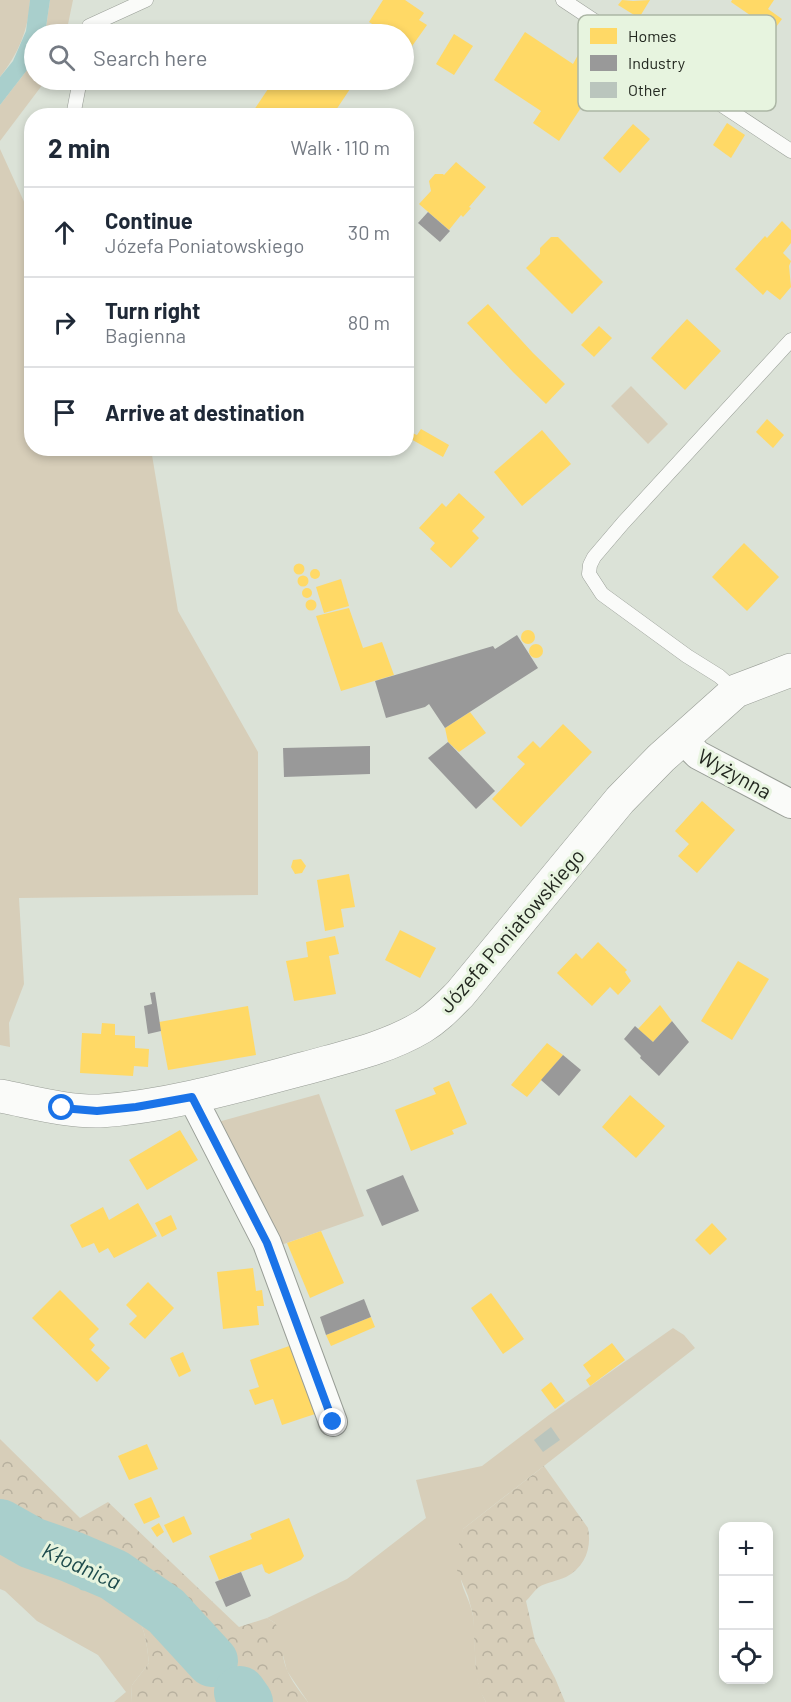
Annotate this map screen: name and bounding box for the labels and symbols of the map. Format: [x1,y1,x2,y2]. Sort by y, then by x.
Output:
legend [578,15,776,111]
text: Homes [628,26,676,45]
text: Industry [628,53,686,72]
text: Other [628,80,667,99]
street label: Wyżynna [694,743,776,803]
street label: Józefa Poniatowskiego [433,843,589,1017]
route start [48,1094,74,1120]
route end [319,1408,345,1434]
water label: Kłodnica [39,1536,125,1594]

